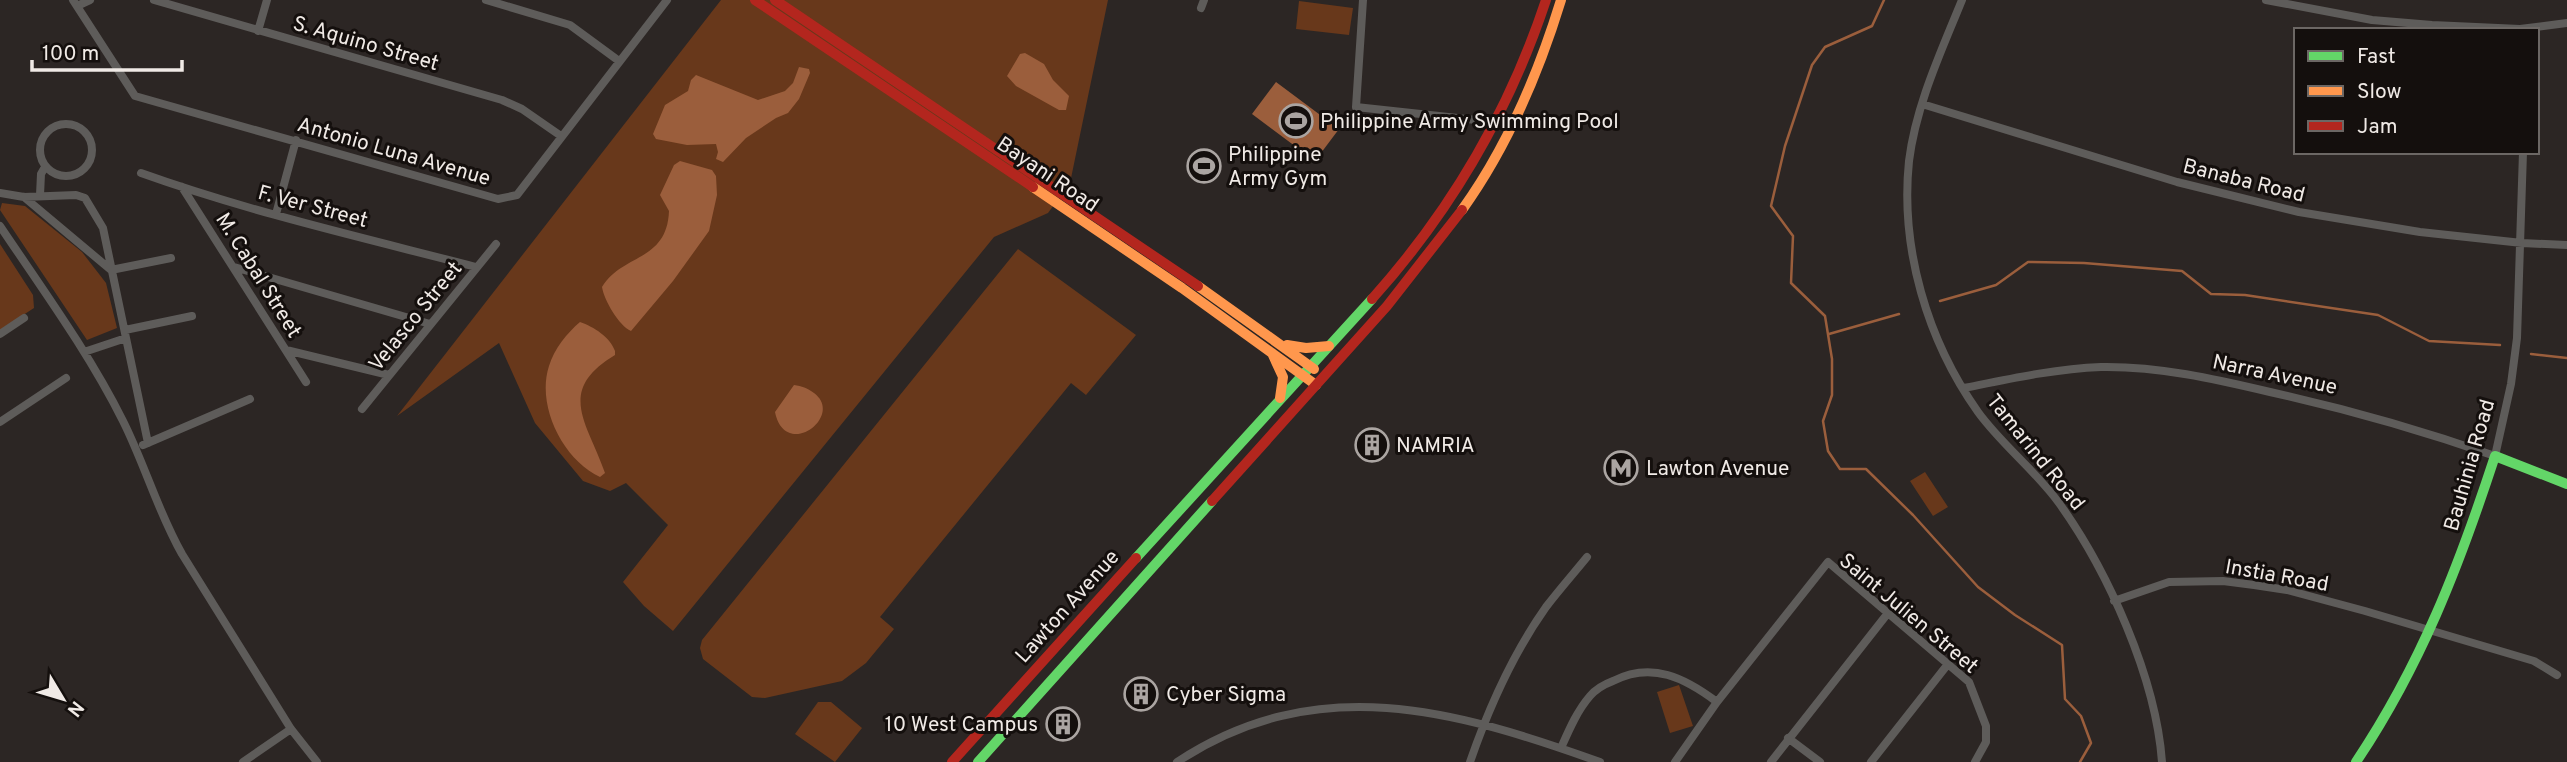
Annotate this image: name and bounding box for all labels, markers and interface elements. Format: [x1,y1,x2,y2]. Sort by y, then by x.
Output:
street label: S. Aquino Street [289,11,442,78]
scale bar [32,28,182,72]
legend [2294,28,2539,154]
text: 100 m [42,41,99,68]
text: Fast [2357,44,2396,71]
text: Slow [2357,79,2402,106]
sports icon: Philippine Army Swimming Pool [1277,102,1315,140]
place label: Philippine Army Swimming Pool [1320,109,1619,136]
street label: Antonio Luna Avenue [294,112,493,193]
text: Jam [2357,114,2398,141]
street label: Bayani Road [991,131,1103,219]
place label: Philippine Army Gym [1228,142,1327,193]
sports icon: Philippine Army Gym [1185,147,1223,185]
street label: Banaba Road [2180,153,2308,210]
street label: F. Ver Street [255,180,371,235]
street label: M. Cabal Street [209,208,307,343]
street label: Velasco Street [363,256,469,378]
street label: Narra Avenue [2210,349,2339,402]
street label: Tamarind Road [1980,389,2090,517]
street label: Bauhinia Road [2439,396,2502,534]
building icon: NAMRIA [1353,426,1391,464]
place label: NAMRIA [1396,433,1475,460]
metro station icon: Lawton Avenue [1602,449,1640,487]
place label: Lawton Avenue [1646,456,1789,483]
street label: Lawton Avenue [1010,545,1126,669]
street label: Saint Julien Street [1833,548,1983,680]
street label: Instia Road [2223,554,2331,599]
north arrow [28,664,98,734]
building icon: Cyber Sigma [1122,675,1160,713]
place label: Cyber Sigma [1166,682,1286,709]
text: N [61,695,88,721]
building icon: 10 West Campus [1044,705,1082,743]
place label: 10 West Campus [885,712,1038,739]

